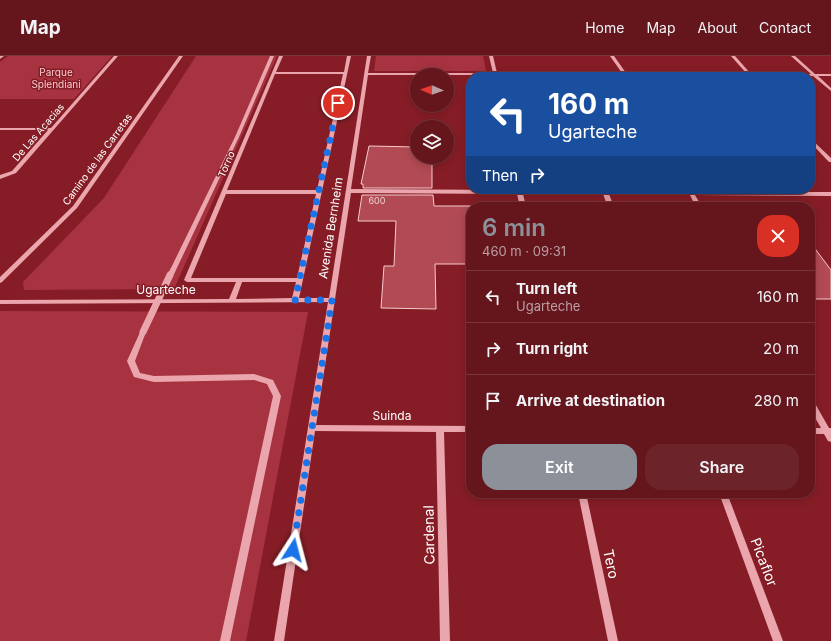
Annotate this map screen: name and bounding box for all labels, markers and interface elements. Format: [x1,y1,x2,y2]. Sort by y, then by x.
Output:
text: Map [20,16,61,39]
text: Home [585,19,624,36]
text: Map [646,19,676,36]
text: About [698,19,737,36]
text: Contact [759,19,811,36]
park label: Parque Splendiani [31,66,81,90]
north arrow [410,68,454,112]
map controls [410,68,454,164]
pin [321,86,355,120]
text: 160 m [548,87,629,121]
icon: left [482,88,534,140]
icon: arrive [327,92,349,114]
street label: De Las Acacias [10,101,66,163]
street label: Camino de las Carretas [60,111,134,207]
button: layers [410,120,454,164]
text: Ugarteche [548,121,637,142]
street label: Torno [215,149,237,179]
icon: right [526,164,548,186]
text: Then [482,166,518,185]
street label: Avenida Bernheim [315,176,346,280]
house number: 600 [369,195,386,206]
text: 6 min [482,213,546,242]
button: close [757,215,799,257]
text: 460 m · 09:31 [482,243,566,259]
text: Turn left [516,279,577,298]
street label: Ugarteche [136,282,196,297]
icon: left [482,286,504,308]
text: 160 m [757,287,799,306]
text: Ugarteche [516,298,580,314]
icon: right [482,338,504,360]
text: Turn right [516,339,588,358]
text: 20 m [763,339,799,358]
icon: arrive [482,390,504,412]
text: Arrive at destination [516,391,665,410]
text: 280 m [754,391,799,410]
street label: Suinda [373,408,411,423]
button: Exit [482,444,637,490]
button: Share [645,444,799,490]
street label: Cardenal [419,505,438,565]
position arrow [272,529,314,571]
street label: Picaflor [747,535,781,588]
street label: Tero [600,548,623,580]

